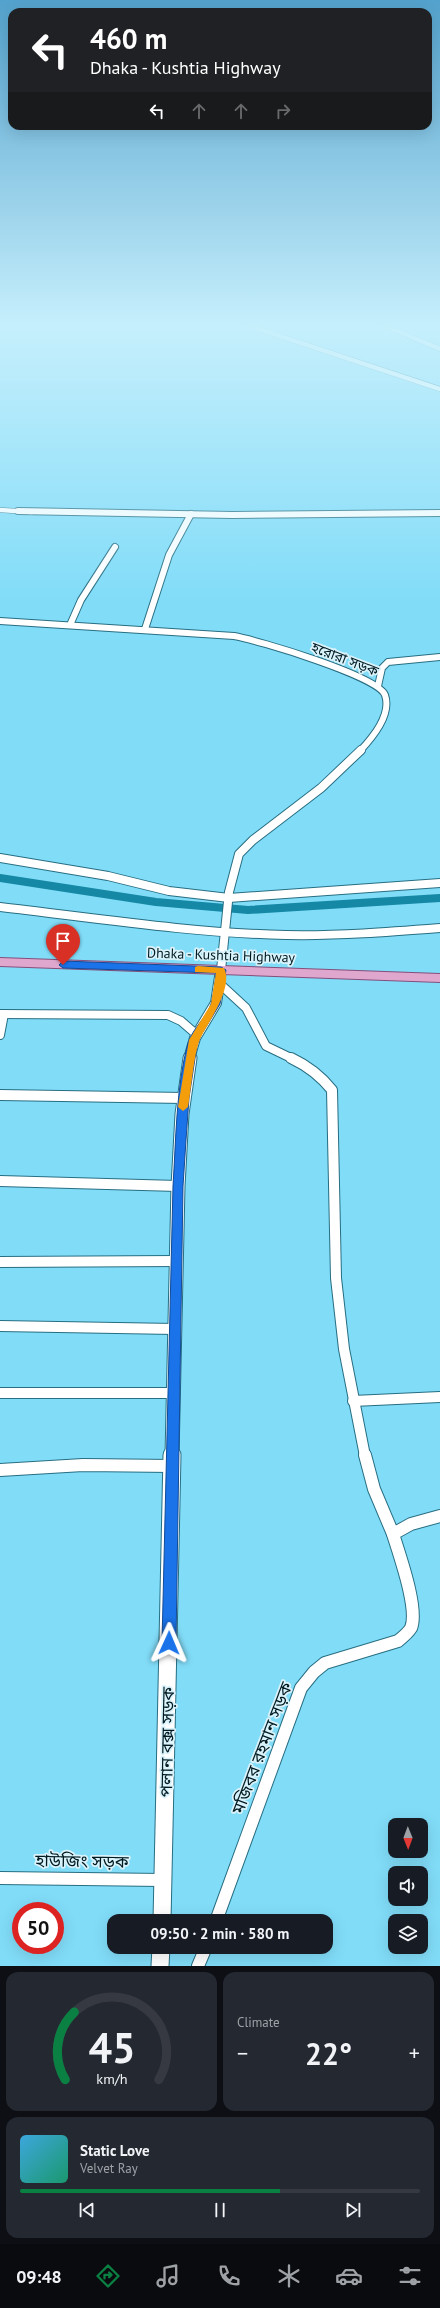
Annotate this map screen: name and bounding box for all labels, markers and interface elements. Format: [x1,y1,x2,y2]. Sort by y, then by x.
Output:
text: 460 m [90,20,167,57]
icon: left [24,24,76,76]
text: Dhaka - Kushtia Highway [90,56,281,79]
icon: left [146,100,168,122]
icon: ahead [188,100,210,122]
icon: ahead [230,100,252,122]
icon: right [272,100,294,122]
street label: হরোরা সড়ক [308,638,382,680]
pin [46,924,80,965]
icon: arrive [52,930,74,952]
street label: Dhaka - Kushtia Highway [147,943,296,967]
position arrow [148,1622,190,1664]
street label: মজিবর রহমান সড়ক [226,1679,297,1818]
street label: পলান বক্স সড়ক [155,1686,179,1797]
north arrow [388,1818,428,1858]
map controls [388,1818,428,1954]
street label: হাউজিং সড়ক [34,1849,129,1873]
button: sound [388,1866,428,1906]
speed limit sign: 50 [12,1902,64,1954]
button: layers [388,1914,428,1954]
text: 09:50 · 2 min · 580 m [151,1924,289,1943]
text: Climate [237,2014,280,2031]
text: 45 [88,2020,135,2073]
text: 22° [305,2034,352,2073]
text: − [237,2039,248,2067]
text: + [409,2039,420,2067]
text: km/h [96,2068,127,2087]
text: Static Love [80,2141,150,2160]
text: Velvet Ray [80,2160,138,2177]
icon: previous [76,2199,98,2221]
icon: pause [209,2199,231,2221]
icon: next [342,2199,364,2221]
icon: directions [94,2262,122,2290]
icon: music [154,2262,182,2290]
icon: phone [215,2262,243,2290]
icon: climate [275,2262,303,2290]
icon: car [335,2262,363,2290]
icon: filters [396,2262,424,2290]
text: 09:48 [16,2265,62,2288]

